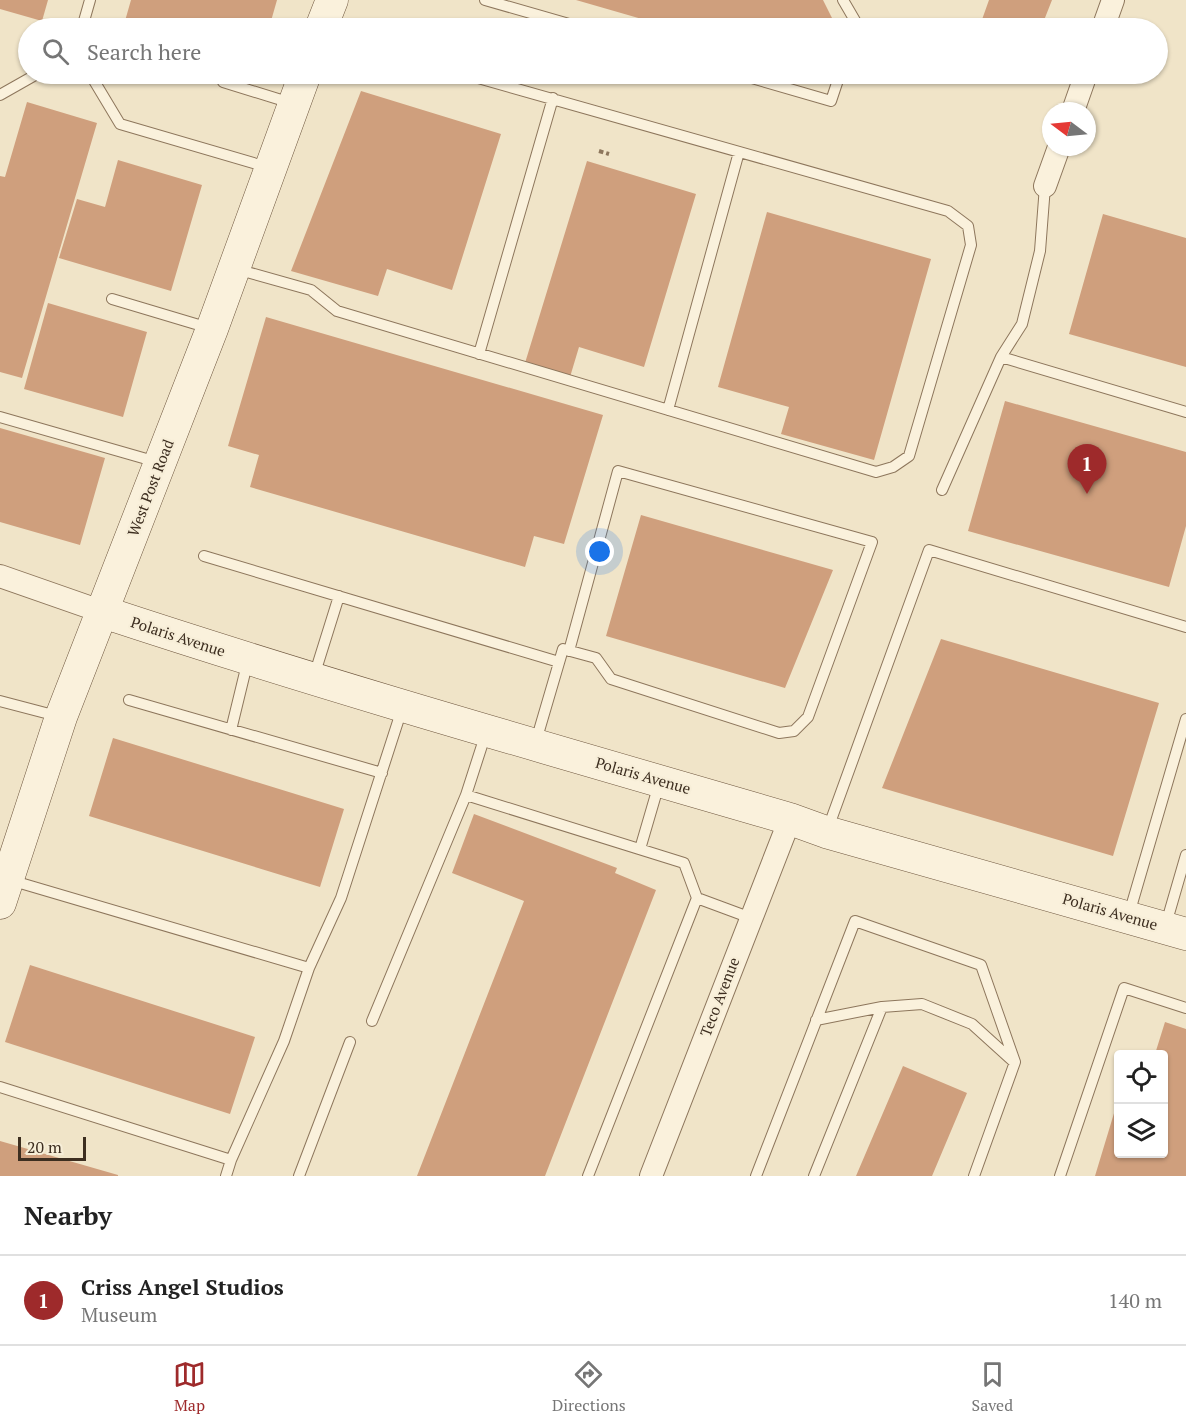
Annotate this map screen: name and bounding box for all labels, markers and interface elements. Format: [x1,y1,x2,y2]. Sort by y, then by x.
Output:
search box [18,18,1168,84]
icon: search [39,35,72,68]
text: Search here [87,37,201,66]
north arrow [1042,102,1096,156]
street label: West Post Road [122,436,178,539]
pin: 1 [1068,444,1106,494]
your location [585,537,614,566]
street label: Polaris Avenue [129,611,228,661]
street label: Polaris Avenue [593,752,693,798]
street label: Polaris Avenue [1060,888,1160,934]
street label: Teco Avenue [695,954,743,1039]
map controls [1114,1050,1168,1158]
button: locate [1114,1050,1168,1104]
button: layers [1114,1104,1168,1158]
scale bar [18,1134,86,1162]
text: 20 m [27,1136,62,1158]
text: Nearby [24,1198,112,1232]
text: Criss Angel Studios [81,1272,284,1301]
text: 1 [38,1287,49,1314]
text: 140 m [1108,1287,1162,1314]
text: Museum [81,1301,157,1328]
tab: Map [173,1358,206,1416]
tab: Directions [552,1358,626,1416]
tab: Saved [972,1358,1013,1416]

